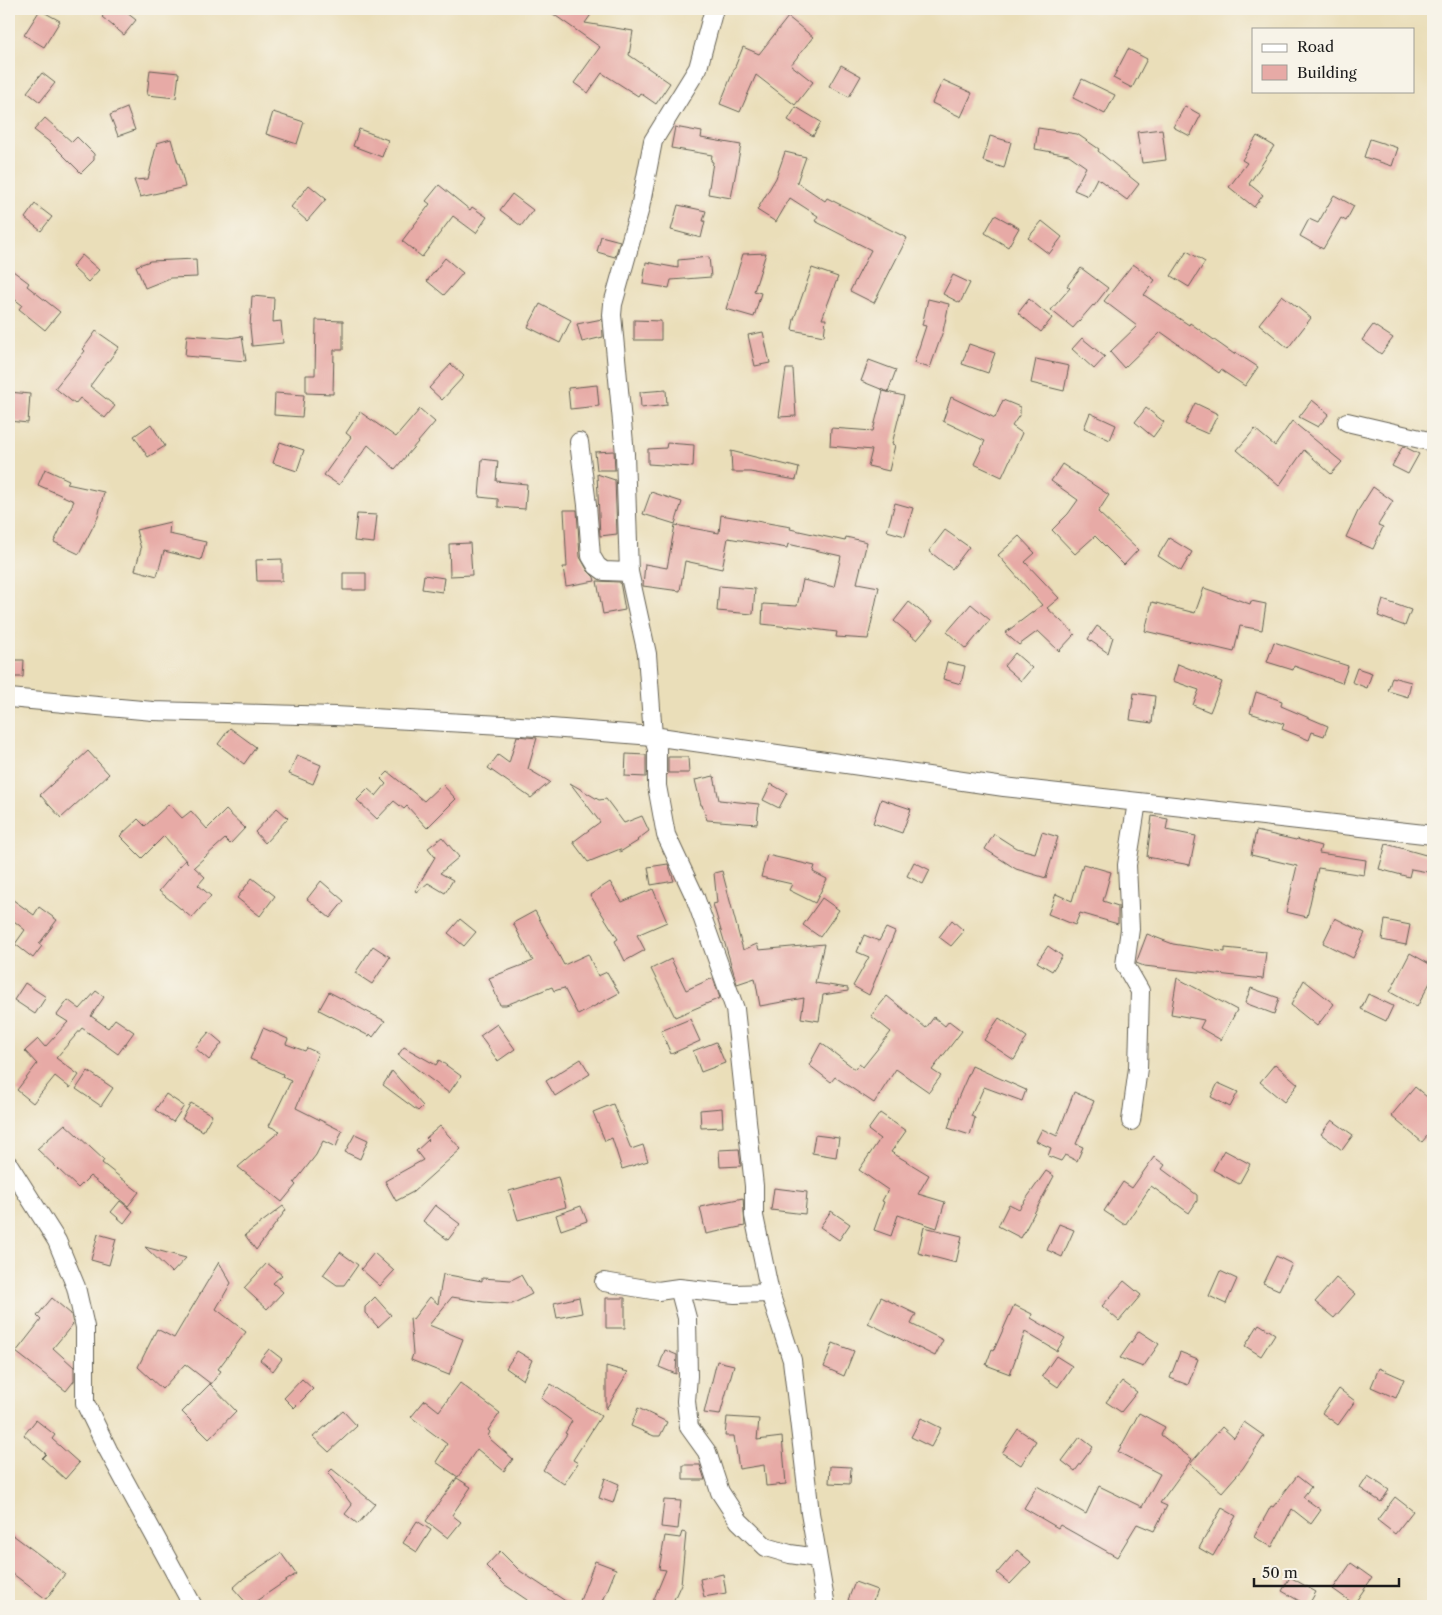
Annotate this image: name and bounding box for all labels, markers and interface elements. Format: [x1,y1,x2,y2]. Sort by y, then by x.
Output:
legend [1252,28,1414,92]
text: Road [1297,37,1334,56]
text: Building [1297,63,1357,82]
scale bar [1254,1555,1400,1587]
text: 50 m [1262,1563,1298,1582]

